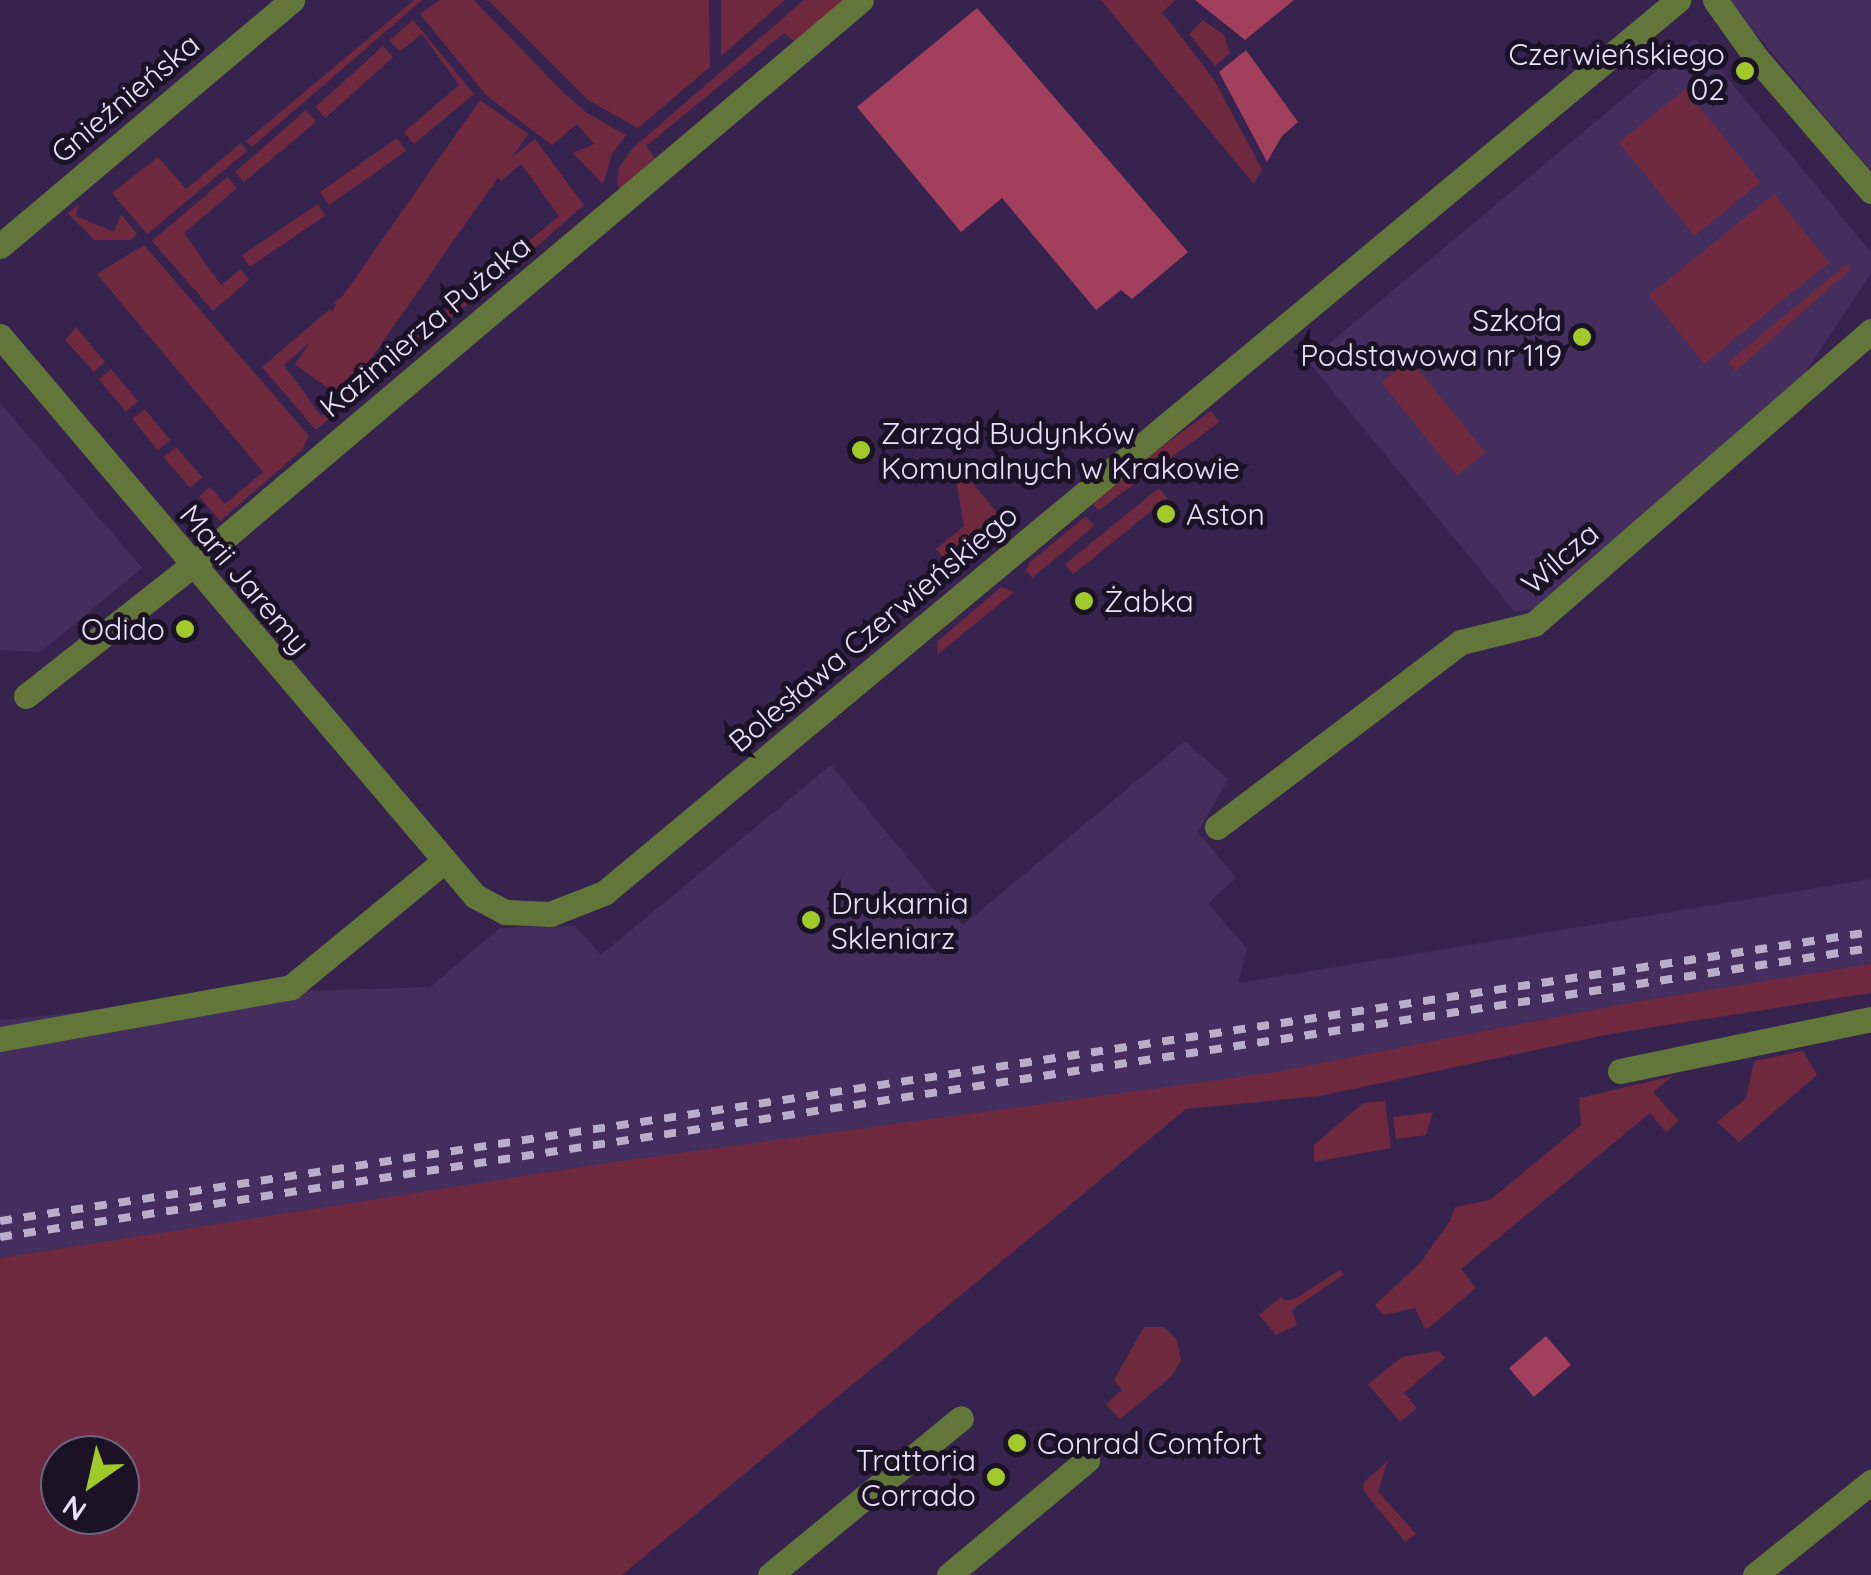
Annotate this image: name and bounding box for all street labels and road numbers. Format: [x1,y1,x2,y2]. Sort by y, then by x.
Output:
street label: Gnieźnieńska [44,26,206,170]
street label: Kazimierza Pużaka [312,227,538,425]
street label: Marii Jaremy [172,497,318,661]
street label: Bolesława Czerwieńskiego [721,497,1025,759]
street label: Wilcza [1514,515,1606,601]

